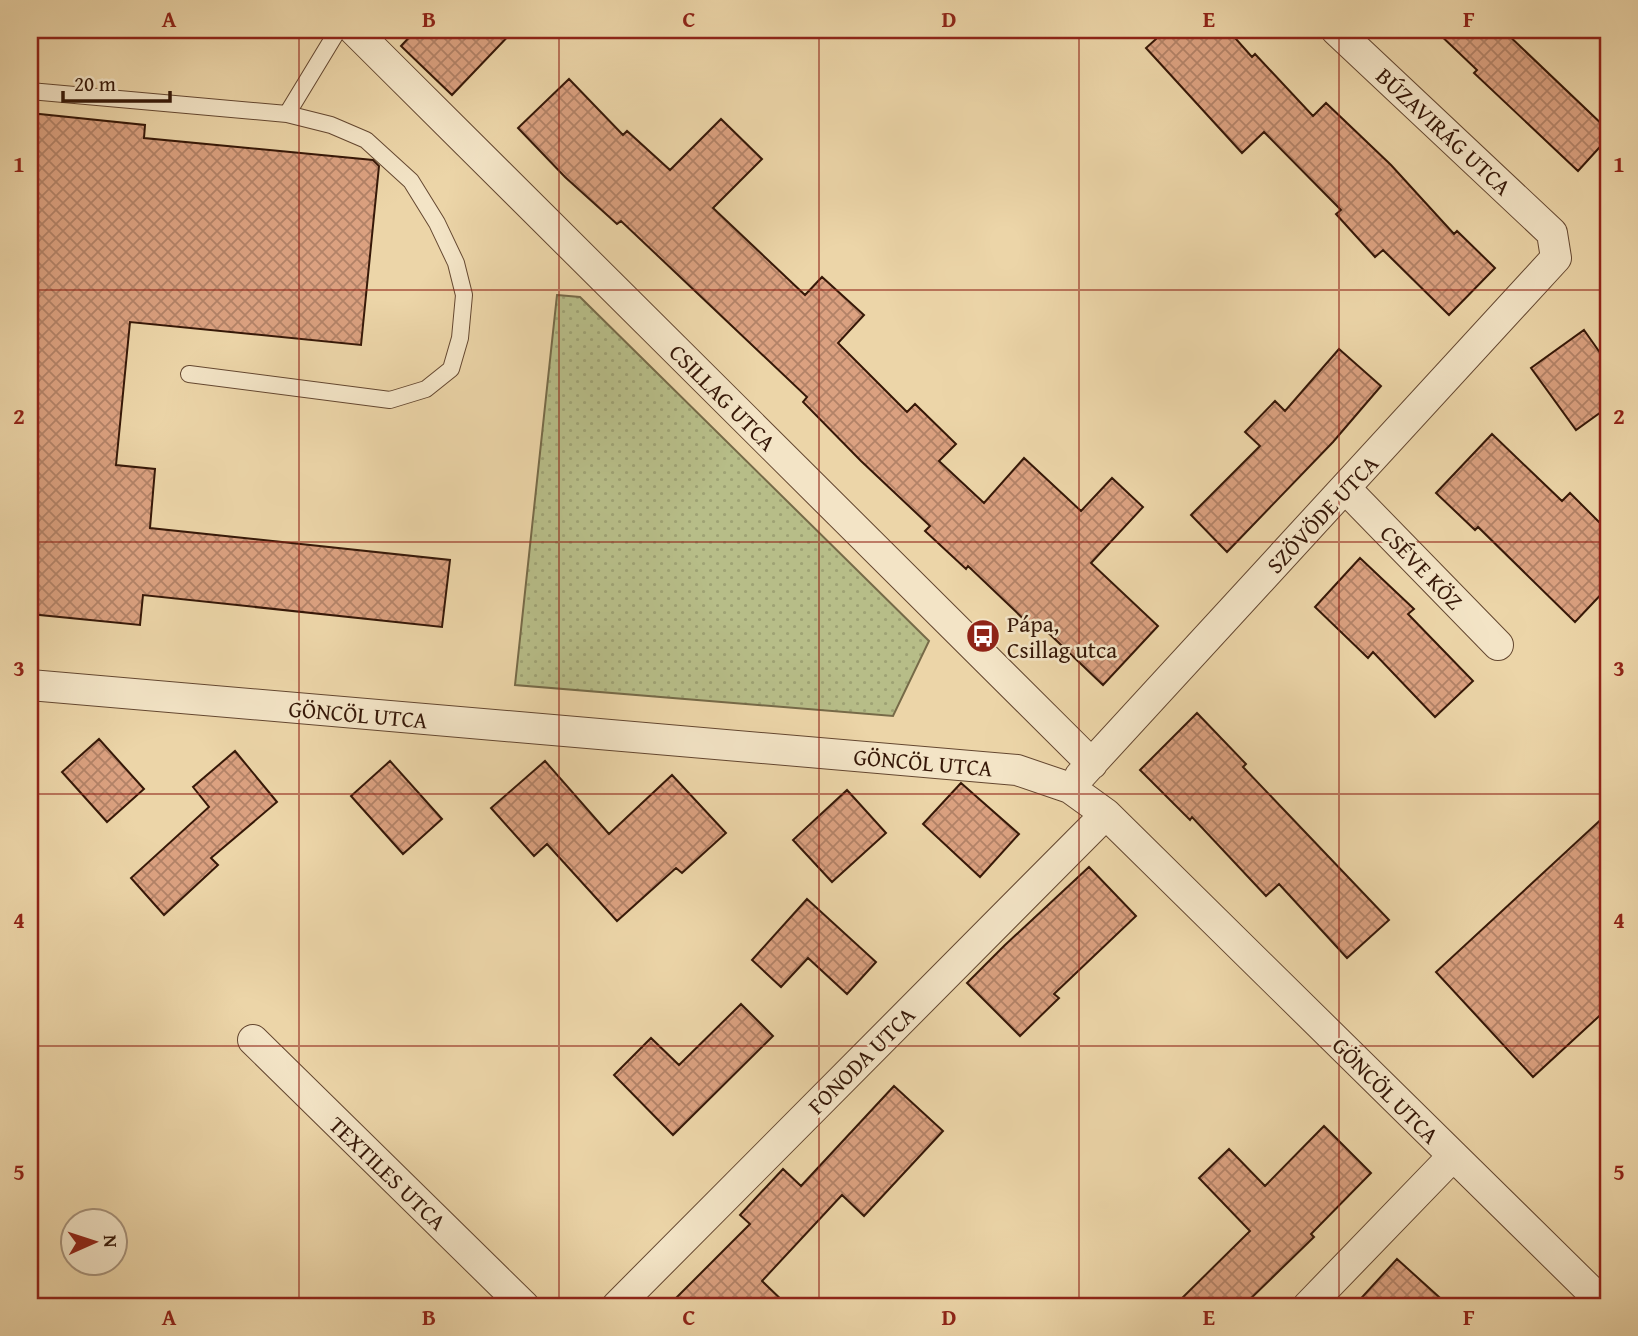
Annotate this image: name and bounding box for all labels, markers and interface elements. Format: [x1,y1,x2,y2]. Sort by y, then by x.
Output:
text: A [162,2,177,35]
text: B [422,2,436,35]
text: C [682,2,696,35]
text: D [942,2,957,35]
text: E [1203,2,1215,35]
text: F [1463,2,1475,35]
street label: BÚZAVIRÁG UTCA [1369,59,1519,203]
scale bar [63,60,170,104]
text: 20 m [74,68,116,99]
text: 1 [13,147,25,180]
text: 1 [1613,147,1625,180]
street label: CSILLAG UTCA [662,336,784,458]
text: 2 [13,399,25,432]
text: 2 [1613,399,1625,432]
street label: SZÖVÖDE UTCA [1258,448,1386,580]
street label: CSÉVE KÖZ [1373,517,1471,617]
place label: Pápa, Csillag utca [1007,607,1117,666]
bus stop icon: Pápa, Csillag utca [964,617,1002,655]
text: 3 [13,651,25,684]
text: 3 [1613,651,1625,684]
street label: GÖNCÖL UTCA [287,691,429,737]
street label: GÖNCÖL UTCA [852,739,994,785]
text: 4 [13,903,25,936]
text: 4 [1613,903,1625,936]
street label: FONODA UTCA [800,999,922,1121]
street label: GÖNCÖL UTCA [1325,1029,1447,1151]
street label: TEXTILES UTCA [322,1108,454,1238]
text: 5 [13,1155,25,1188]
text: 5 [1613,1155,1625,1188]
north arrow [60,1206,130,1276]
text: N [97,1234,125,1248]
text: A [162,1300,177,1333]
text: B [422,1300,436,1333]
text: C [682,1300,696,1333]
text: D [942,1300,957,1333]
text: E [1203,1300,1215,1333]
text: F [1463,1300,1475,1333]

